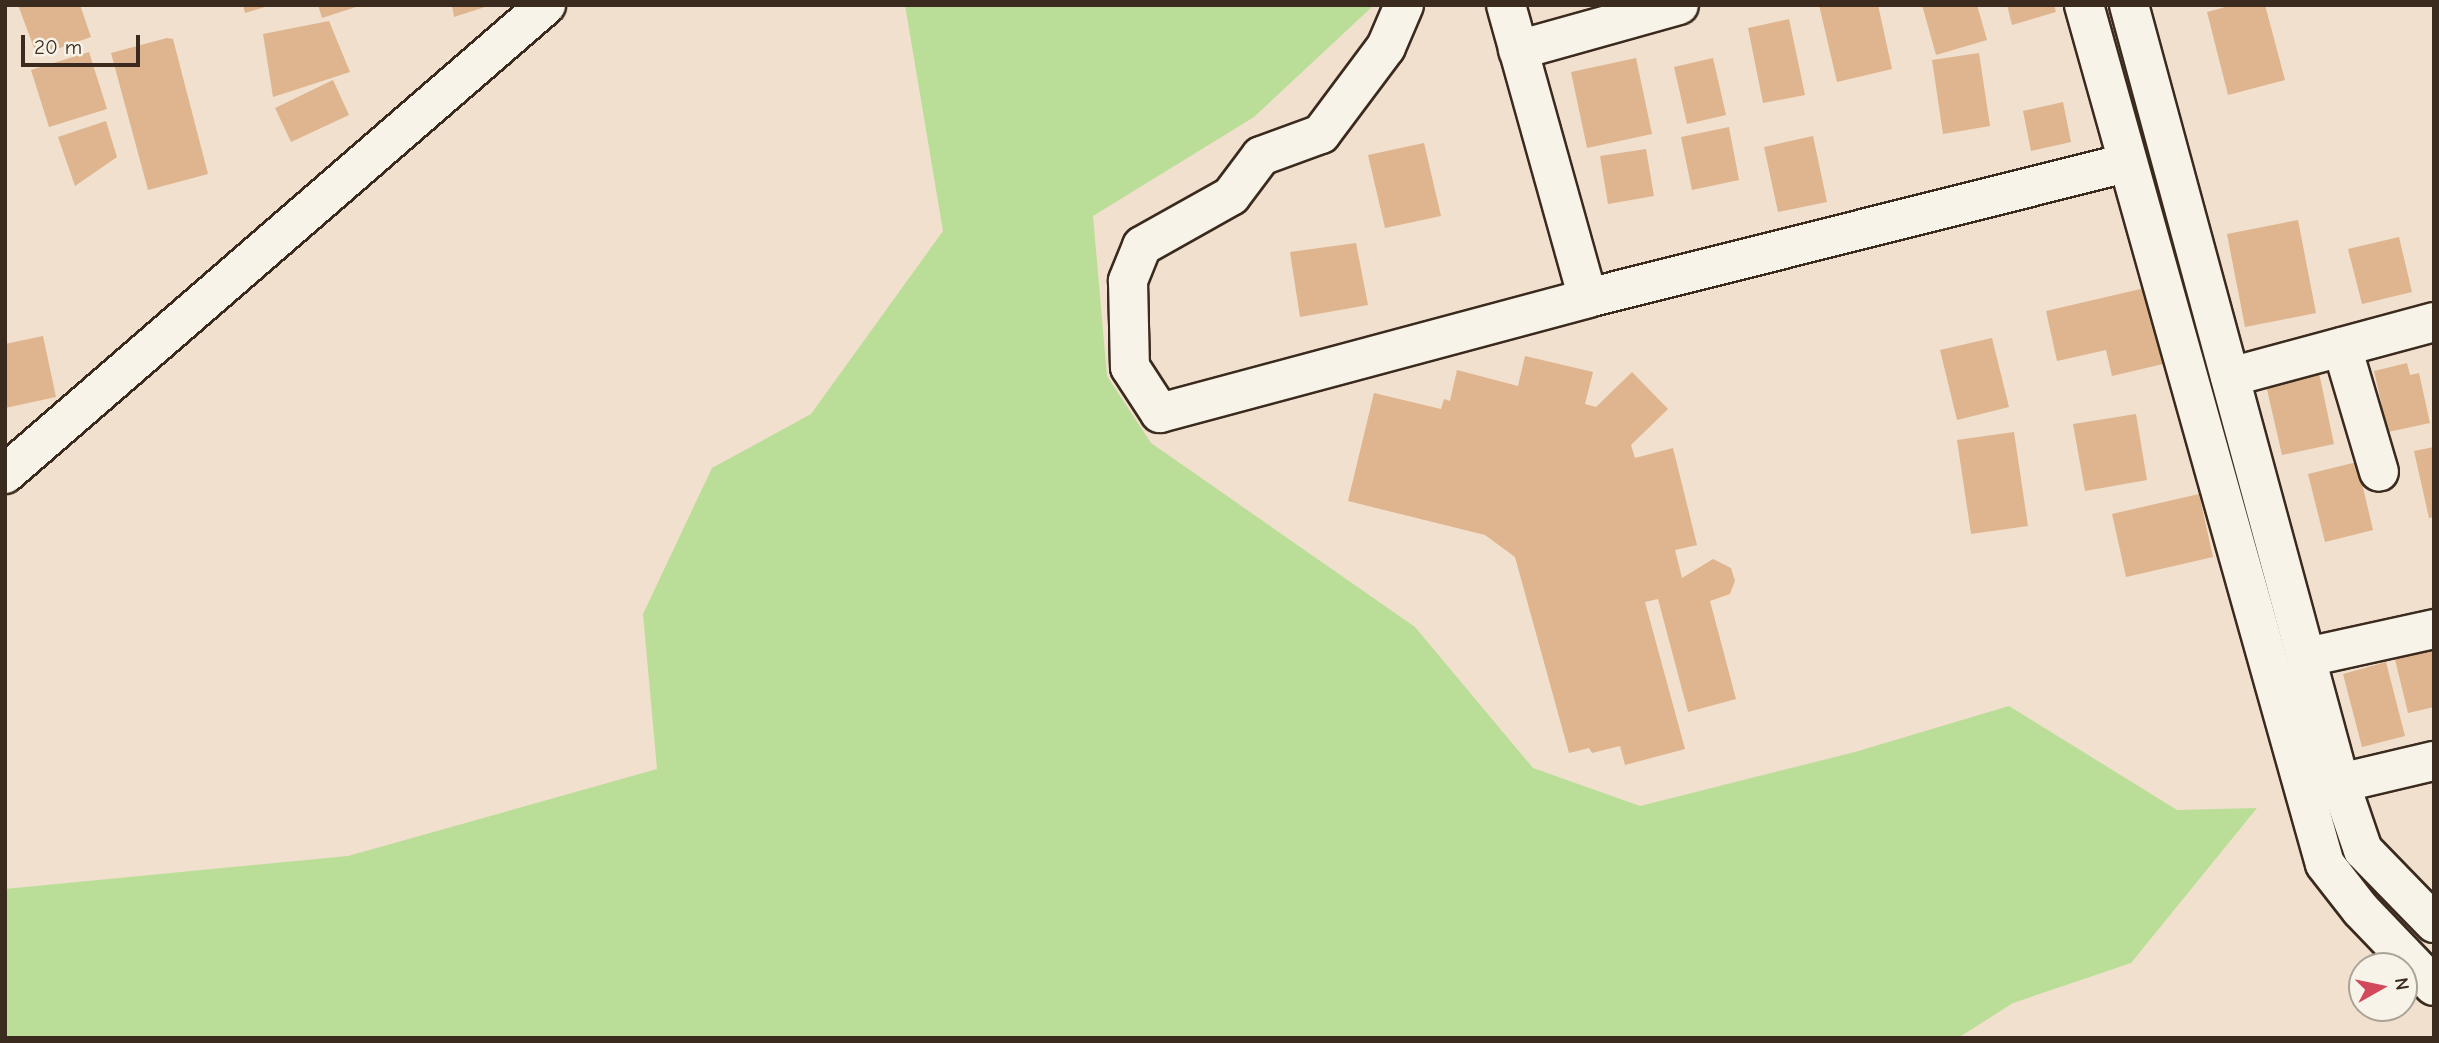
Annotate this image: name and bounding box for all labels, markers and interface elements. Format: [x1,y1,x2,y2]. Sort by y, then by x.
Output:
scale bar [24,21,144,65]
text: 20 m [34,35,82,59]
north arrow [2348,952,2418,1022]
text: N [2390,976,2414,992]

